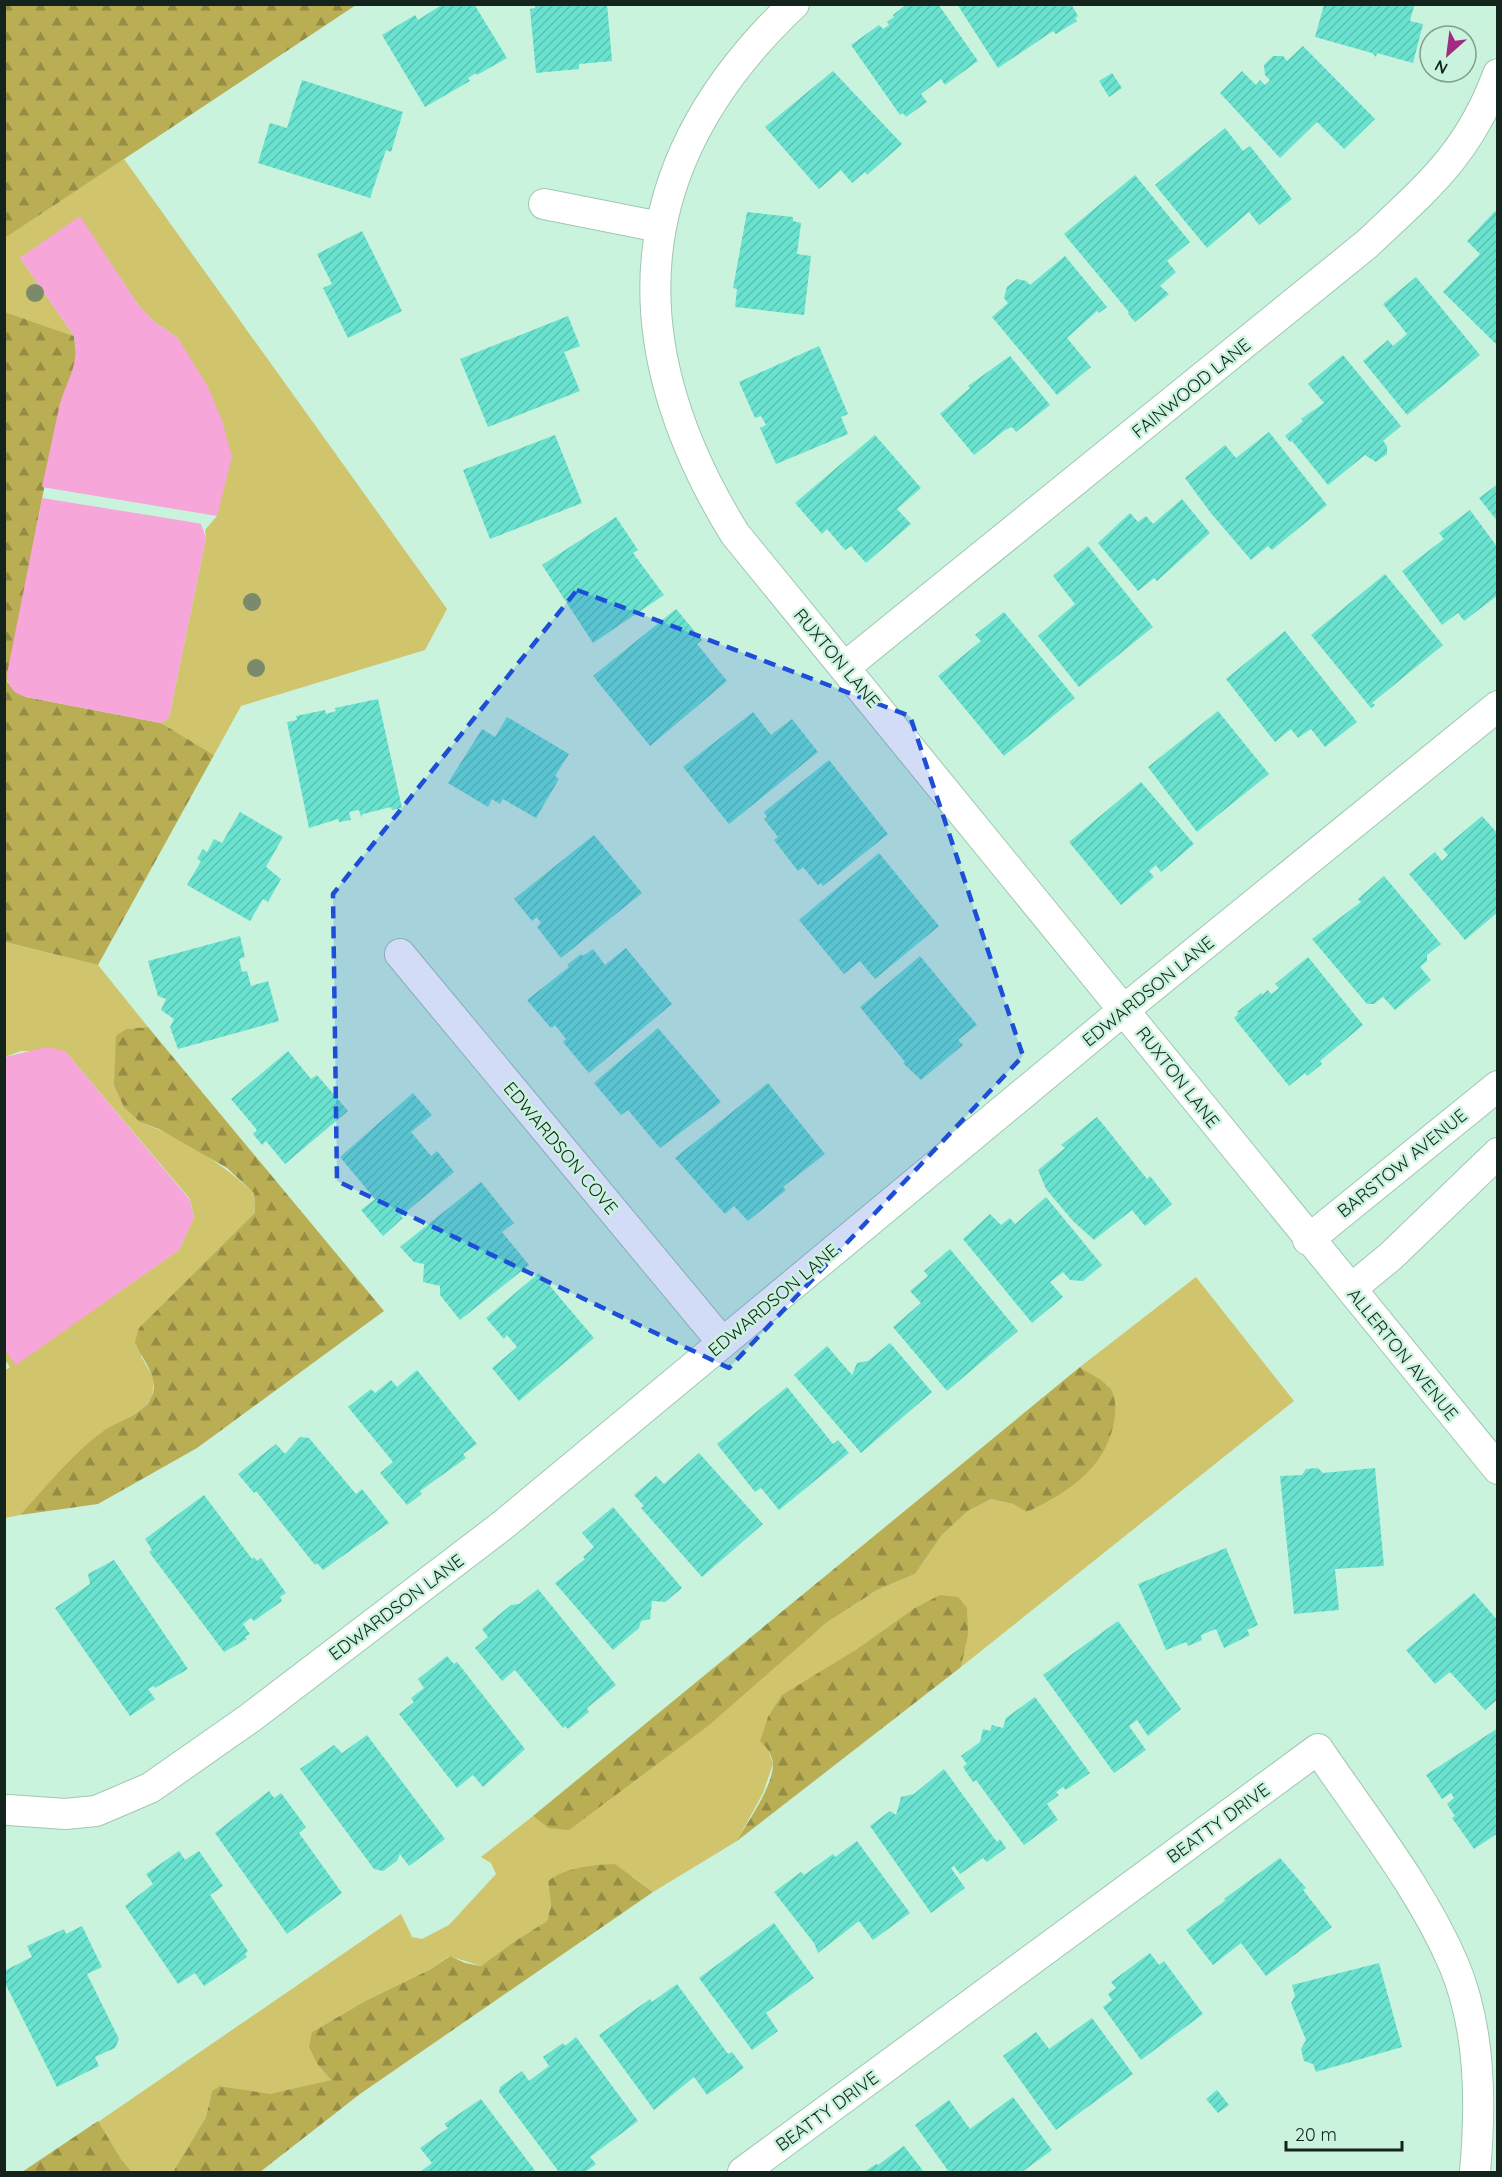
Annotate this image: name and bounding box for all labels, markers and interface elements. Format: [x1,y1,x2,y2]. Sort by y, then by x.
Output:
north arrow [1418,24,1478,84]
text: N [1431,56,1451,79]
street label: FAINWOOD LANE [1127,333,1255,443]
street label: RUXTON LANE [789,604,885,712]
street label: EDWARDSON LANE [1077,931,1219,1051]
street label: RUXTON LANE [1131,1022,1225,1132]
street label: EDWARDSON COVE [499,1077,623,1219]
street label: BARSTOW AVENUE [1332,1104,1472,1222]
street label: EDWARDSON LANE [703,1239,843,1361]
street label: ALLERTON AVENUE [1343,1283,1463,1425]
street label: EDWARDSON LANE [324,1549,468,1665]
street label: BEATTY DRIVE [1162,1778,1274,1868]
street label: BEATTY DRIVE [771,2066,883,2156]
scale bar [1286,2114,1402,2152]
text: 20 m [1295,2123,1337,2146]

